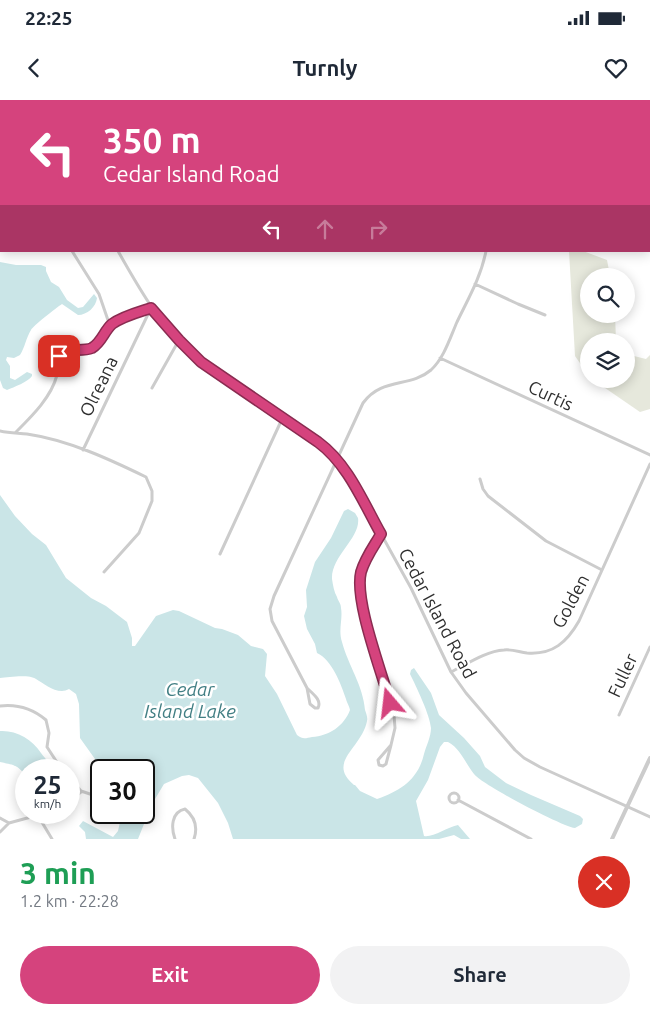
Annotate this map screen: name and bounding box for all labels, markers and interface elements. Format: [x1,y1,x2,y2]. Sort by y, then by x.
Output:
text: 22:25 [25,7,73,29]
icon: back [20,54,48,82]
icon: heart [602,54,630,82]
text: Turnly [293,55,357,80]
icon: left [20,120,85,185]
text: 350 m [103,120,201,160]
text: Cedar Island Road [103,161,280,186]
icon: left [258,215,286,243]
icon: ahead [311,215,339,243]
icon: right [364,215,392,243]
map controls [580,268,635,388]
button: search [580,268,635,323]
button: layers [580,333,635,388]
pin [38,335,80,377]
icon: arrive [45,342,73,370]
street label: Olreana [75,353,121,419]
street label: Curtis [525,376,577,414]
street label: Cedar Island Road [395,544,481,682]
street label: Golden [548,571,592,631]
street label: Fuller [603,650,641,700]
position arrow [363,676,415,728]
water label: Cedar Island Lake [144,678,236,722]
speed limit sign: 30 [90,759,155,824]
text: 25 [33,771,62,799]
text: km/h [34,797,61,810]
text: 3 min [20,856,96,890]
button: close [578,856,630,908]
text: 1.2 km · 22:28 [20,892,119,910]
button: Exit [20,946,320,1004]
button: Share [330,946,630,1004]

